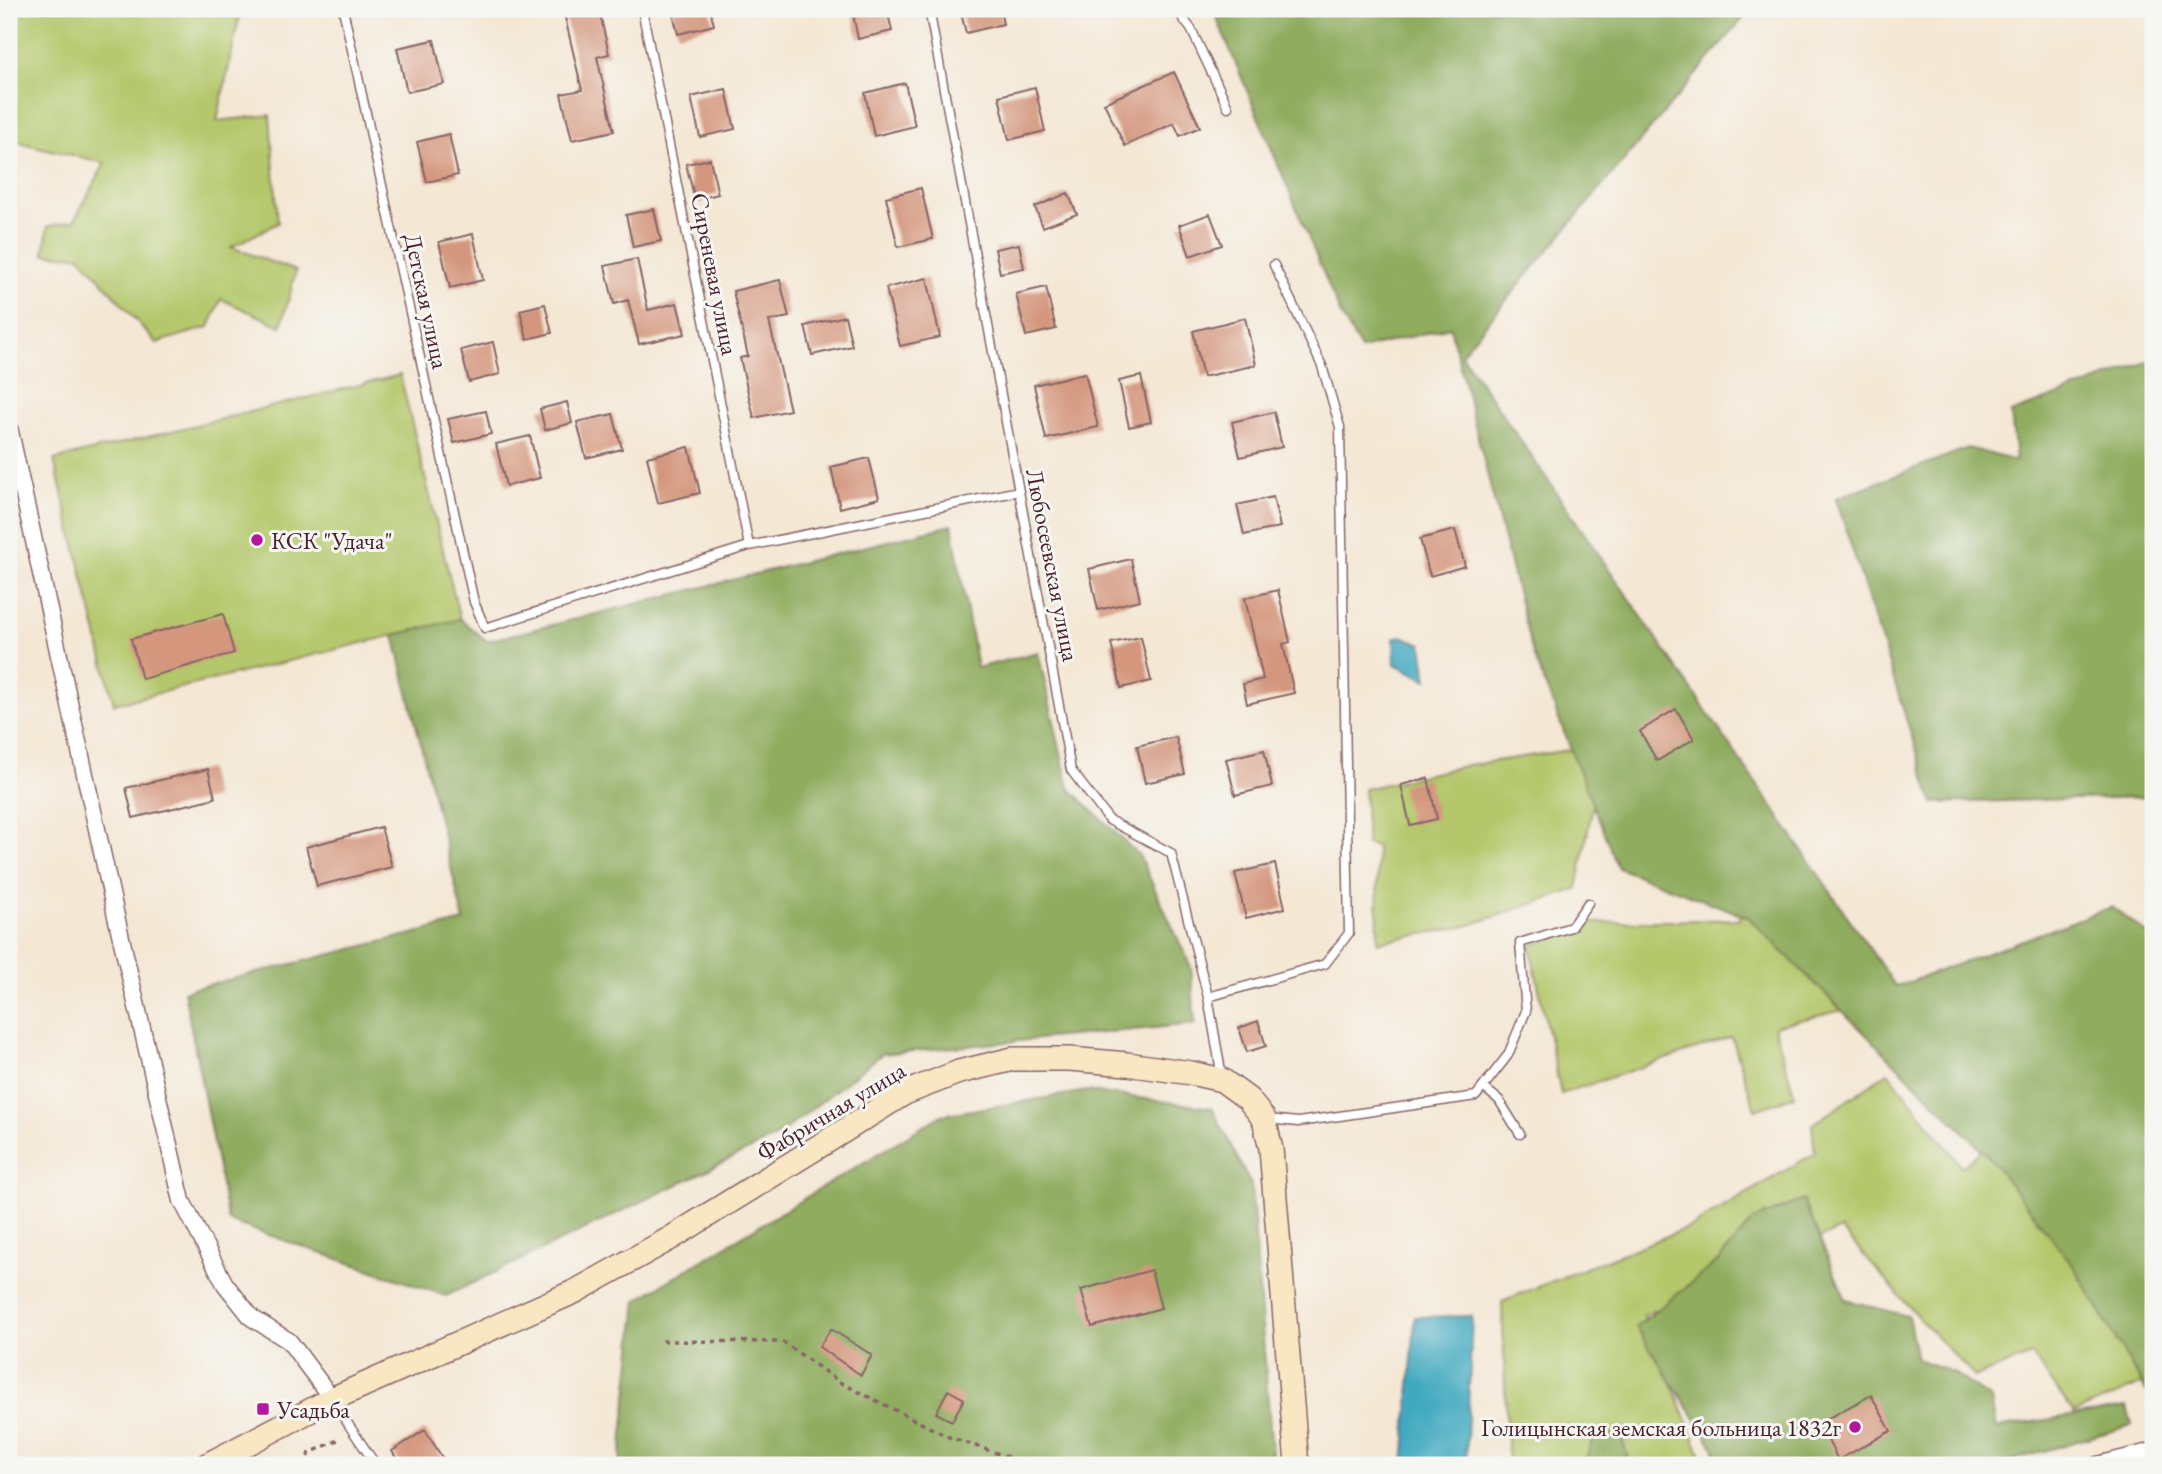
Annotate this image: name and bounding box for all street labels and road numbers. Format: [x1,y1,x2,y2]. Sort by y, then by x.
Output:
street label: Сиреневая улица [684,190,746,358]
street label: Детская улица [398,230,457,372]
street label: Любосеевская улица [1019,466,1087,664]
street label: Фабричная улица [751,1054,912,1168]

